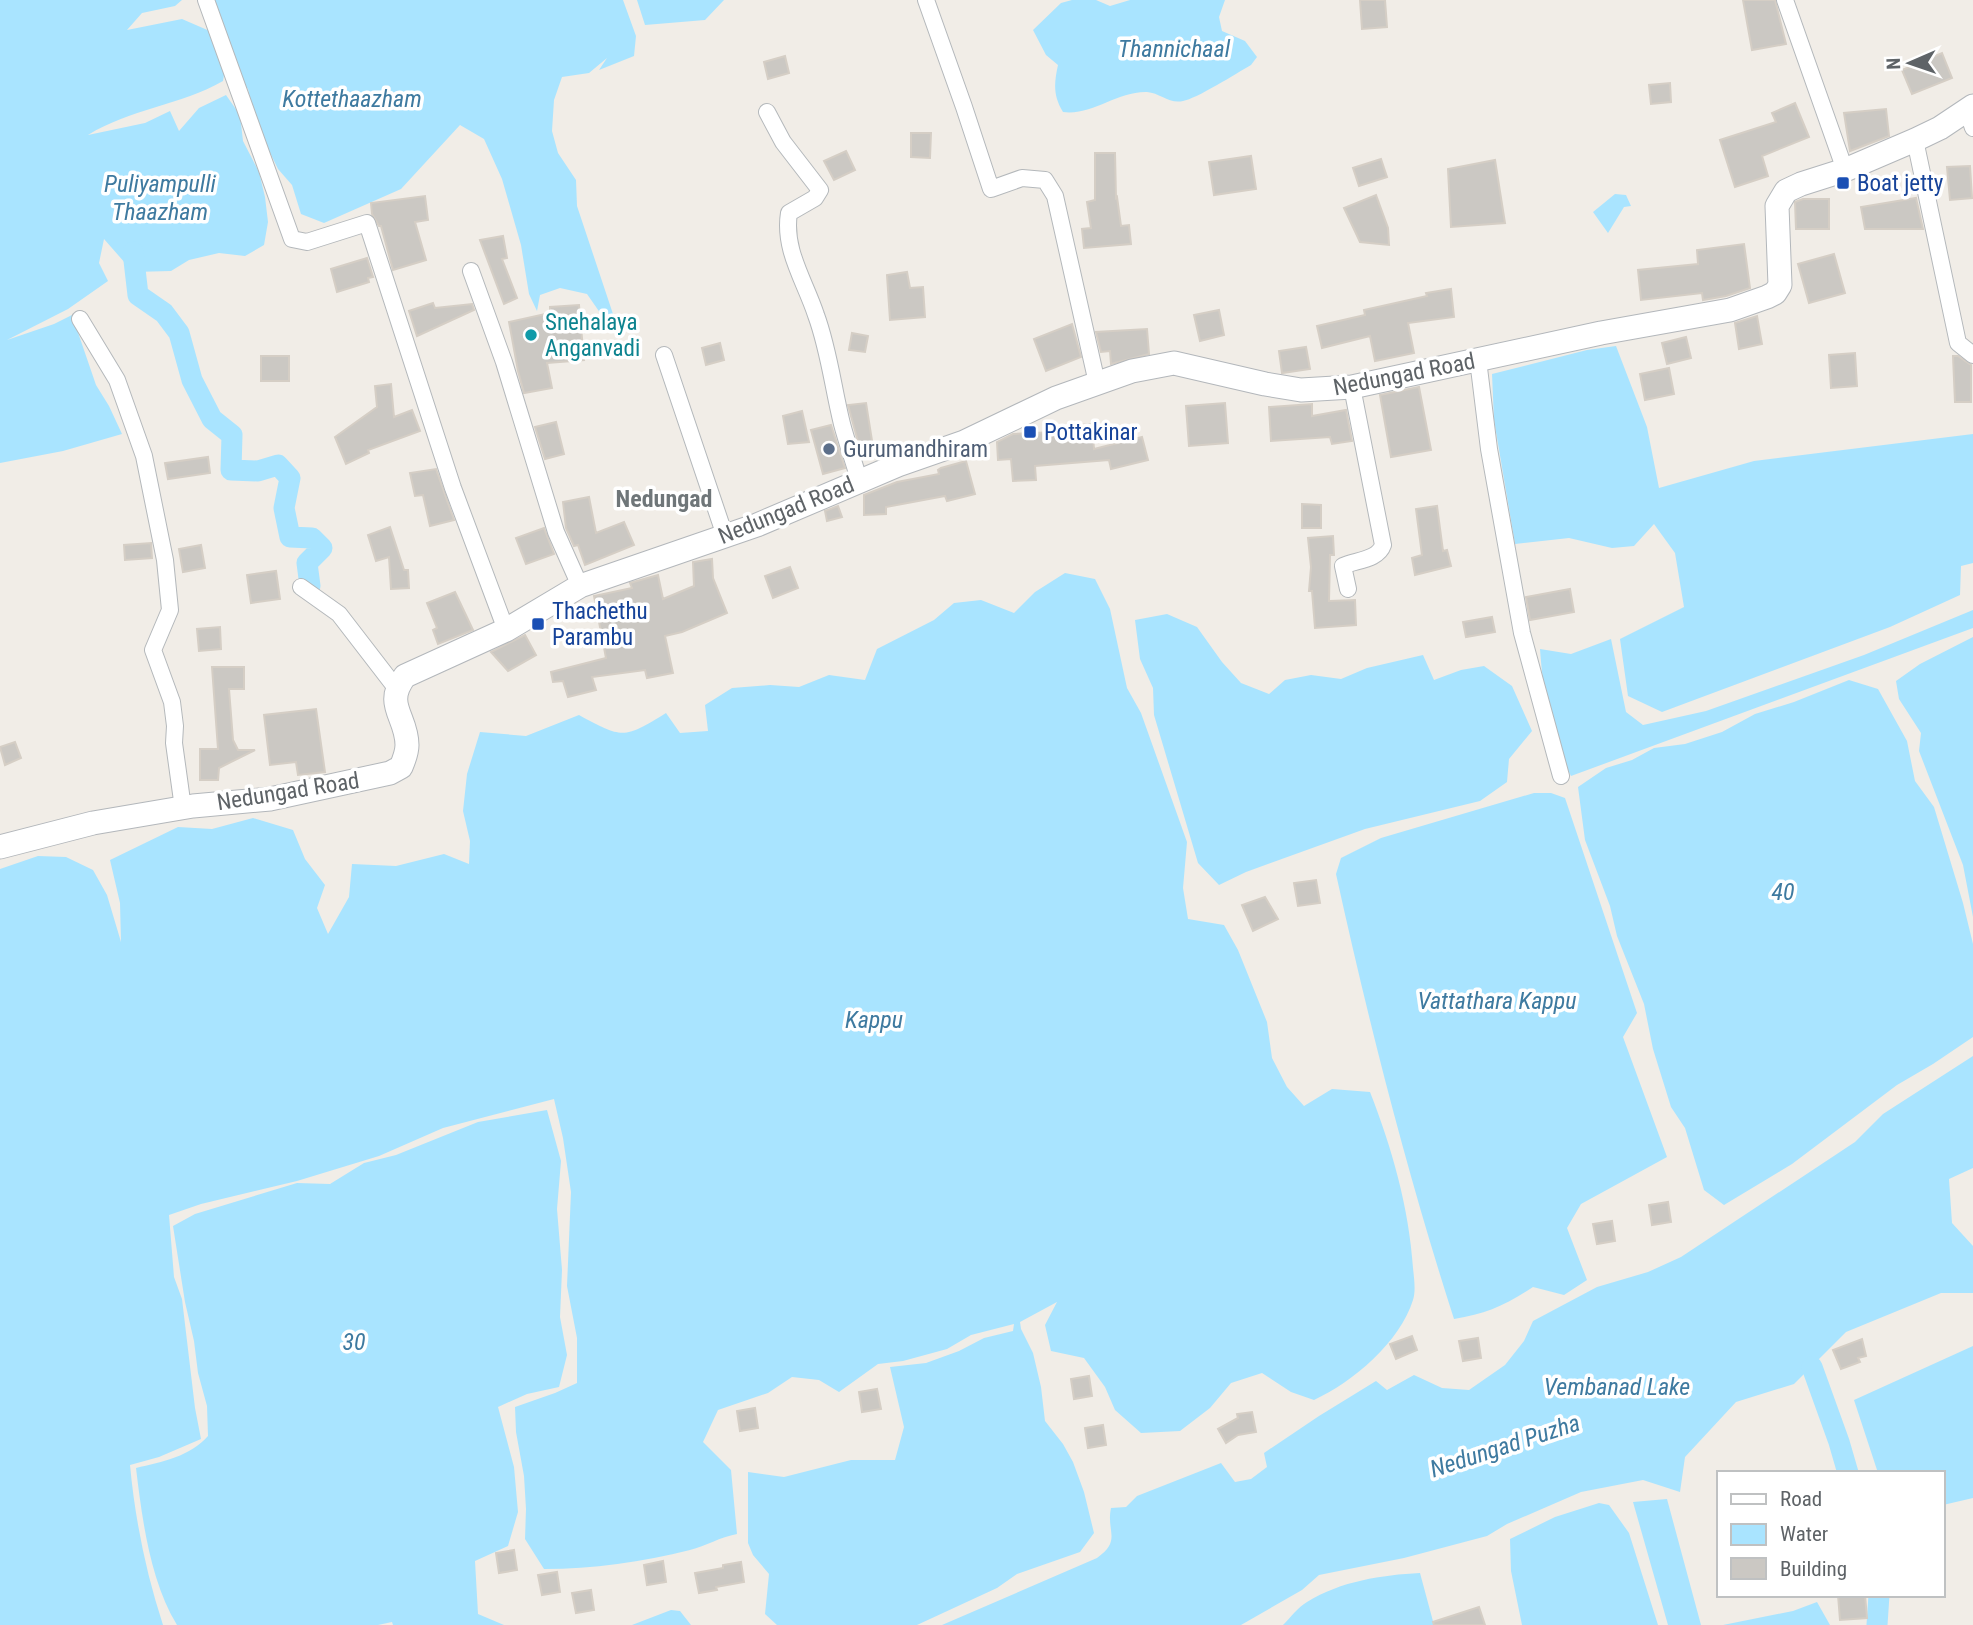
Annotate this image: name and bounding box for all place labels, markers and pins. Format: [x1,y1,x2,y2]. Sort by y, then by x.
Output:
place label: Boat jetty [1857,170,1944,197]
marker: Boat jetty [1835,175,1851,191]
place label: Snehalaya Anganvadi [545,309,640,362]
marker: Snehalaya Anganvadi [523,327,539,343]
place label: Pottakinar [1044,419,1138,446]
marker: Pottakinar [1022,424,1038,440]
place label: Gurumandhiram [843,436,988,463]
marker: Gurumandhiram [821,441,837,457]
place label: Thachethu Parambu [552,598,648,651]
marker: Thachethu Parambu [530,616,546,632]

